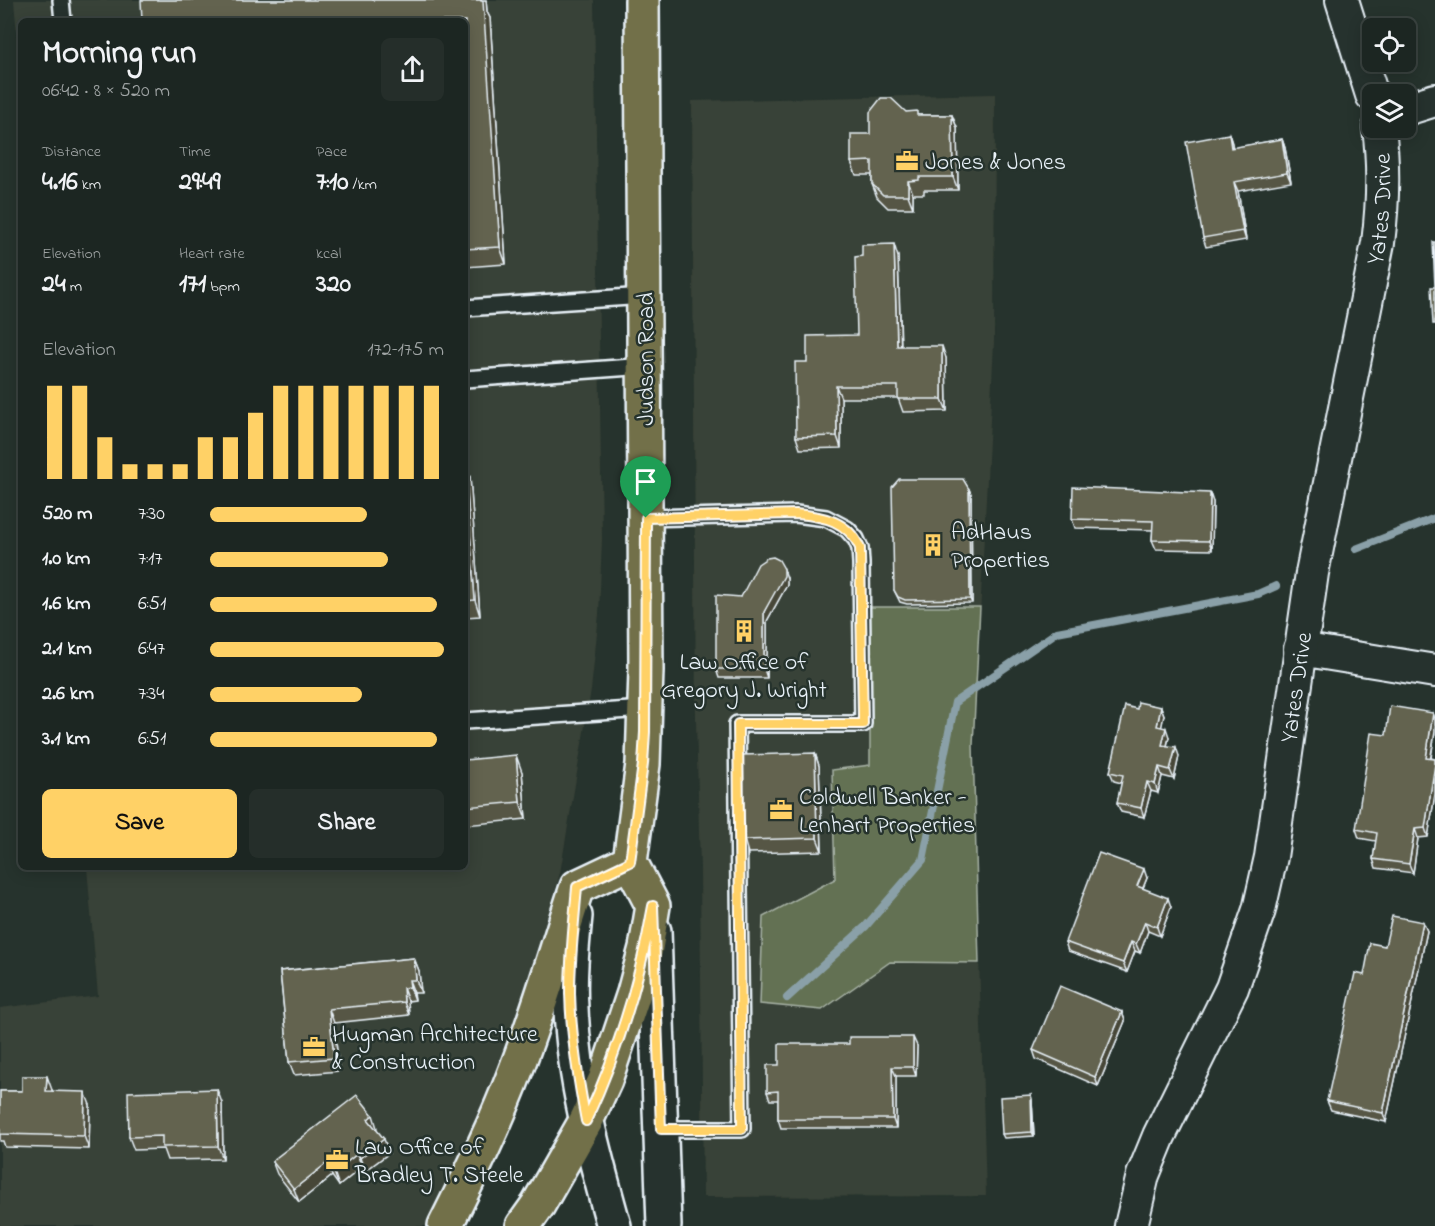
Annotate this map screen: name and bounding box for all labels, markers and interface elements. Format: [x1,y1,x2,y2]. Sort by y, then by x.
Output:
map controls [1362,18,1416,138]
button: locate [1362,18,1416,72]
text: Morning run [42,30,196,78]
button: share [381,38,444,101]
text: 06:42 · 8 × 520 m [42,77,170,106]
button: layers [1362,84,1416,138]
text: Distance [42,140,101,164]
text: Time [179,140,211,164]
text: Pace [316,140,347,164]
place label: Jones & Jones [925,146,1066,181]
office icon: Jones & Jones [894,148,920,174]
street label: Yates Drive [1359,152,1402,268]
text: 4.16 [42,164,78,202]
text: 29:49 [179,164,221,202]
text: 7:10 [316,164,348,202]
text: km [78,173,101,197]
text: /km [348,173,377,197]
text: Elevation [42,242,101,266]
text: Heart rate [179,242,245,266]
text: kcal [316,242,341,266]
text: 24 [42,266,66,304]
text: 171 [179,266,206,304]
text: 320 [316,266,351,304]
text: m [66,275,82,299]
text: bpm [206,275,240,299]
street label: Judson Road [630,292,665,426]
text: Elevation [42,336,116,365]
text: 172–175 m [367,336,444,365]
pin [620,456,671,518]
icon: arrive [629,465,662,498]
text: 520 m [42,500,93,529]
text: 7:30 [138,500,165,529]
place label: AdHaus Properties [951,516,1050,579]
building icon: AdHaus Properties [920,532,946,558]
text: 1.0 km [42,545,90,574]
text: 7:17 [138,545,163,574]
text: 1.6 km [42,590,91,619]
text: 6:51 [138,590,166,619]
building icon: Law Office of Gregory J. Wright [731,618,757,644]
street label: Yates Drive [1273,630,1323,745]
text: 2.1 km [42,635,92,664]
text: 6:47 [138,635,165,664]
place label: Law Office of Gregory J. Wright [661,646,827,710]
text: 2.6 km [42,680,94,709]
text: 7:34 [138,680,164,709]
text: 3.1 km [42,725,90,754]
text: 6:51 [138,725,166,754]
place label: Coldwell Banker - Lenhart Properties [799,781,975,844]
button: Save [42,789,237,858]
button: Share [249,789,444,858]
office icon: Coldwell Banker - Lenhart Properties [768,797,794,823]
place label: Hugman Architecture & Construction [332,1018,538,1081]
office icon: Hugman Architecture & Construction [301,1034,327,1060]
place label: Law Office of Bradley T. Steele [354,1131,524,1195]
office icon: Law Office of Bradley T. Steele [324,1147,350,1173]

